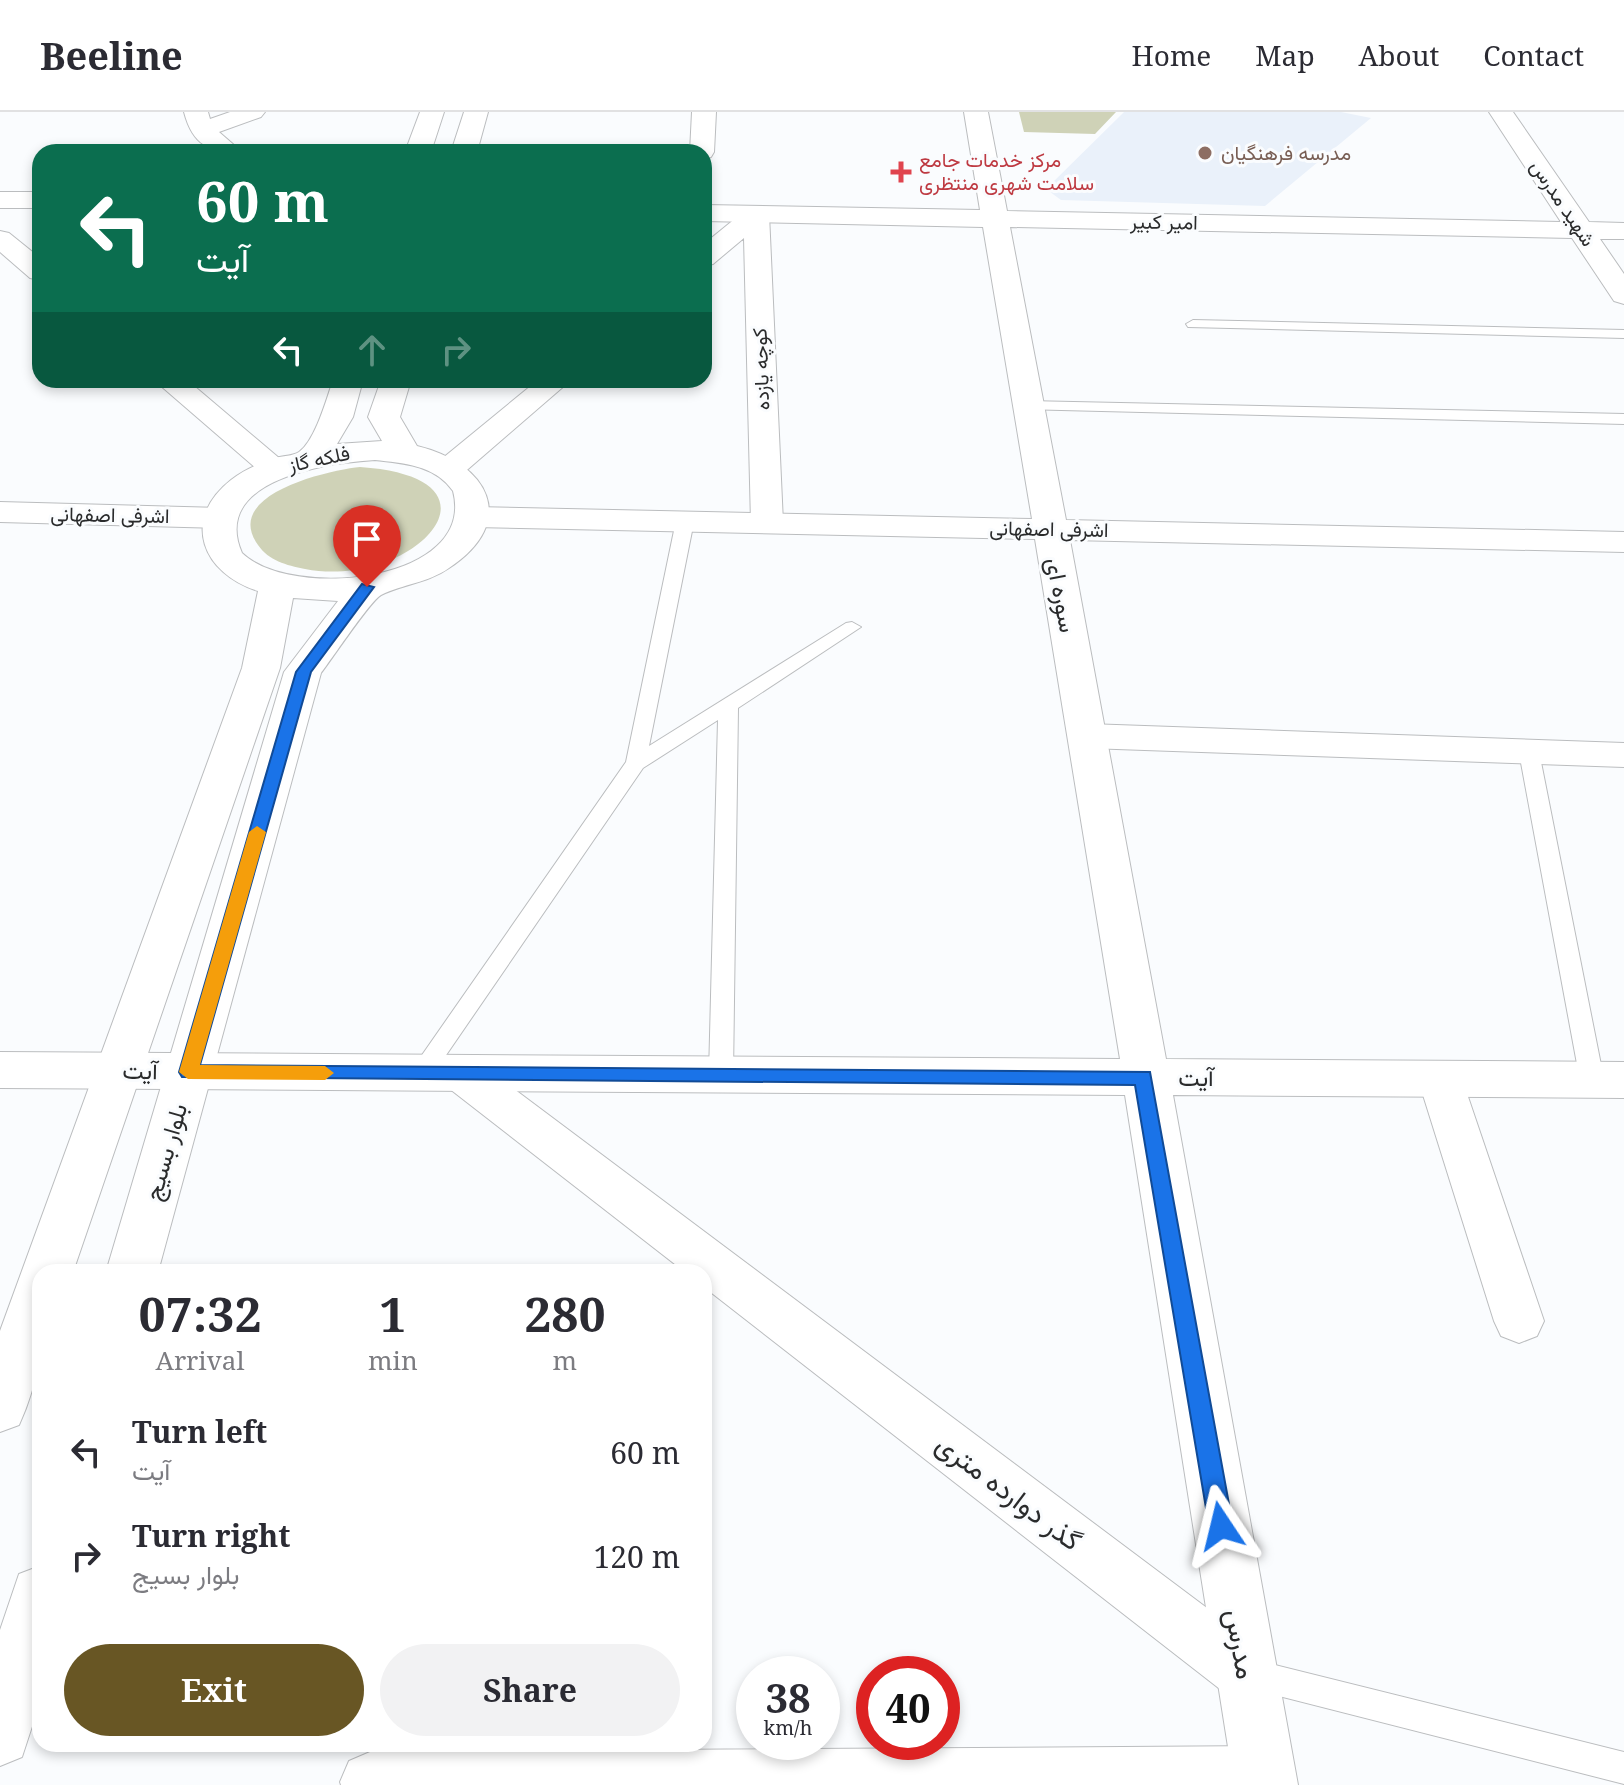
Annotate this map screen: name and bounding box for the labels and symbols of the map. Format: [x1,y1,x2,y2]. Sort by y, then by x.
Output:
place label: مدرسه فرهنگیان [1221,139,1351,166]
marker: مدرسه فرهنگیان [1196,144,1214,162]
place label: مرکز خدمات جامع سلامت شهری منتظری [919,146,1094,196]
street label: شهید مدرس [1525,154,1602,251]
marker: مرکز خدمات جامع سلامت شهری منتظری [890,161,912,183]
street label: امیر کبیر [1129,207,1198,236]
street label: کوچه یازده [746,327,776,411]
street label: فلکه گاز [285,439,352,478]
street label: اشرفی اصفهانی [50,500,170,529]
pin [333,505,401,587]
street label: اشرفی اصفهانی [989,514,1109,543]
street label: سوره ای [1039,554,1086,635]
street label: آیت [122,1053,160,1086]
street label: آیت [1178,1060,1216,1093]
street label: بلوار بسیج [135,1099,196,1204]
street label: گذر دوارده متری [929,1424,1090,1558]
position arrow [1179,1484,1263,1568]
street label: مدرس [1217,1606,1267,1682]
speed limit sign: 40 [856,1656,960,1760]

